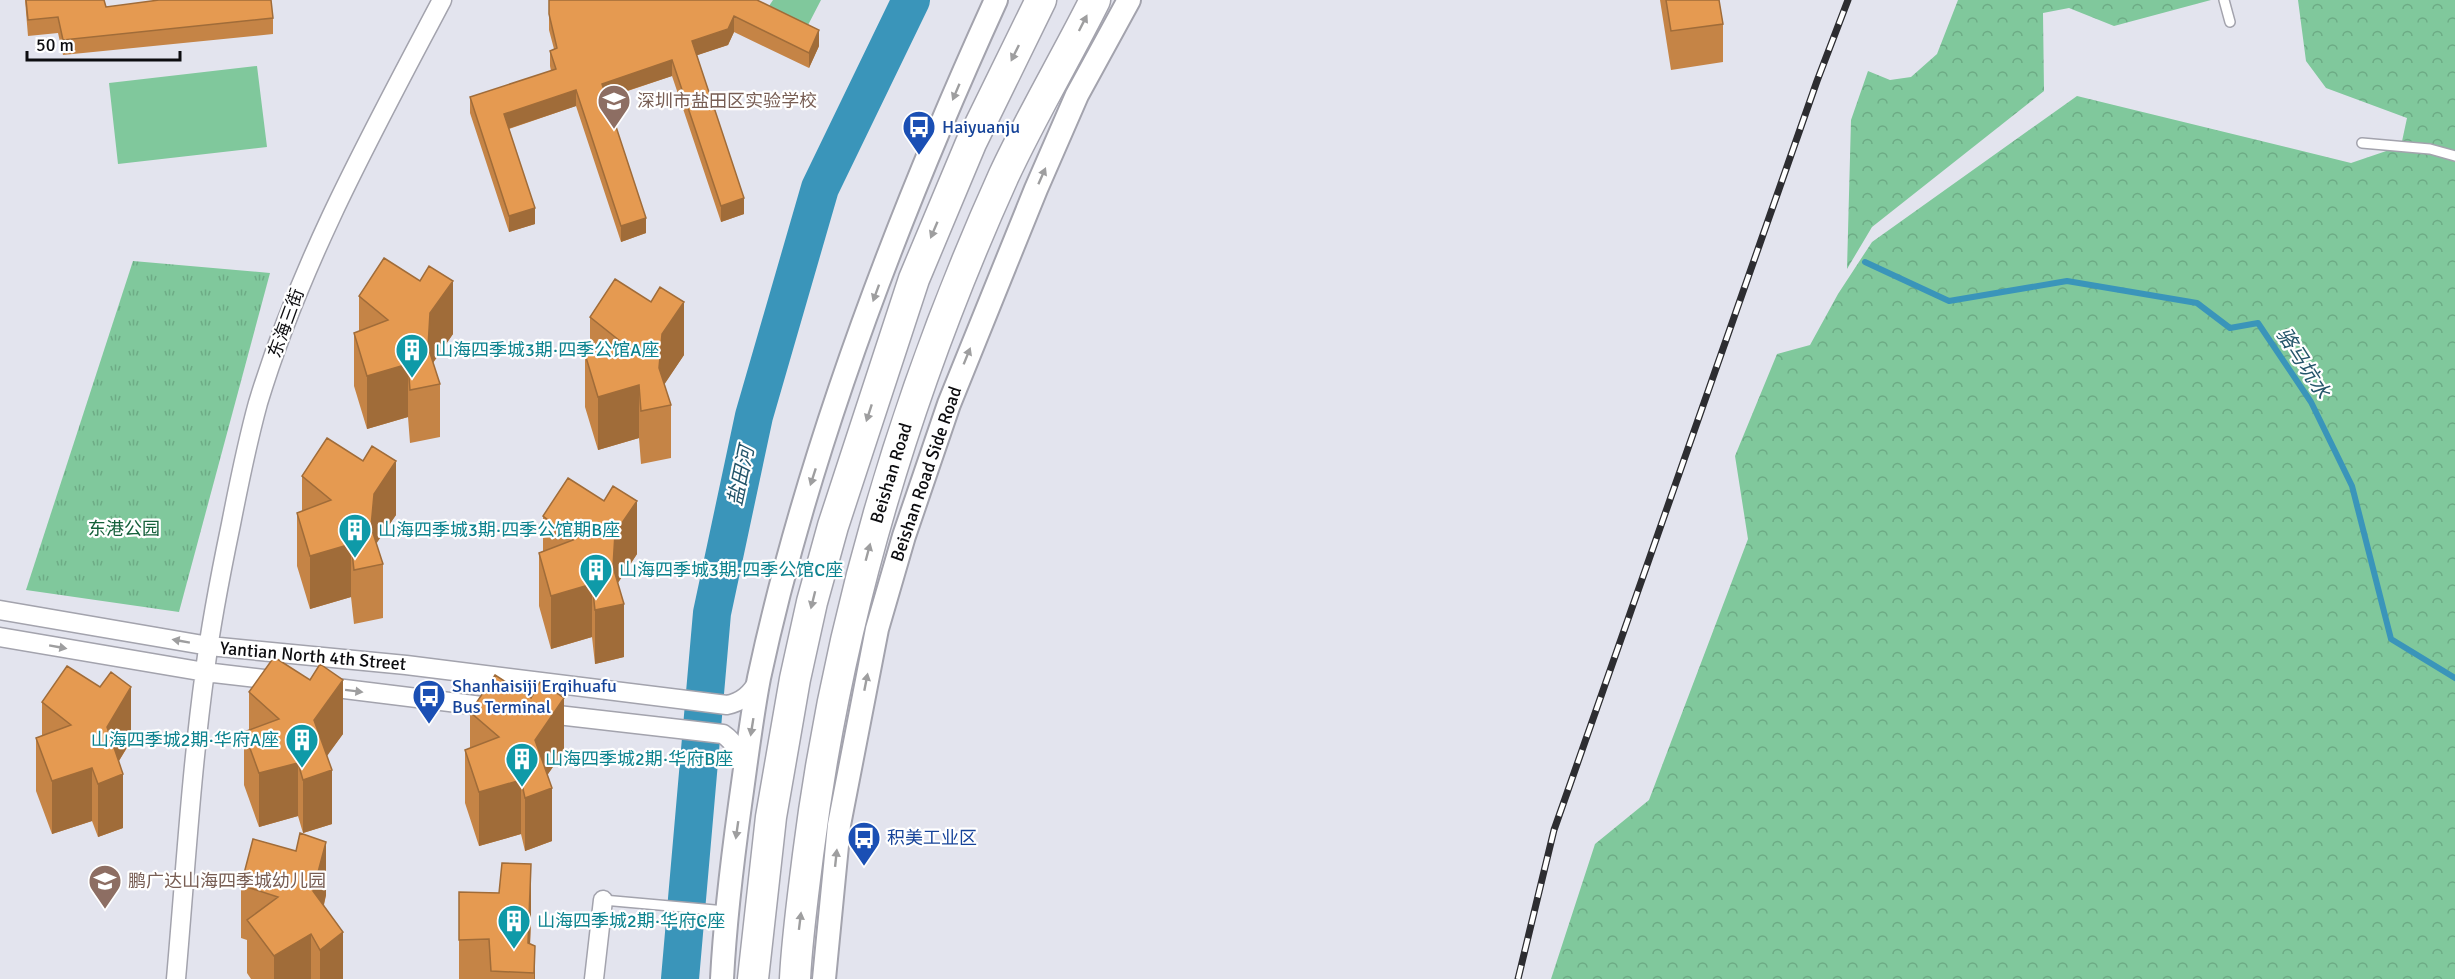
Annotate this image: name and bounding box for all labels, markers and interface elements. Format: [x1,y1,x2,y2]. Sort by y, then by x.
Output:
one-way arrow [1079,15,1088,32]
scale bar [27,24,180,62]
text: 50 m [36,34,74,56]
one-way arrow [1011,44,1020,61]
school or university icon: 深圳市盐田区实验学校 [596,83,632,130]
one-way arrow [951,83,960,101]
place label: 深圳市盐田区实验学校 [637,90,817,112]
bus stop icon: Haiyuanju [901,109,937,156]
place label: Haiyuanju [942,116,1020,138]
one-way arrow [1037,167,1046,184]
one-way arrow [929,221,939,239]
one-way arrow [871,284,881,302]
street label: 东海三街 [263,285,309,361]
water label: 骆马坑水 [2271,323,2336,404]
building icon: 山海四季城3期·四季公馆A座 [394,332,430,379]
place label: 山海四季城3期·四季公馆A座 [435,339,659,361]
one-way arrow [963,347,973,365]
street label: Beishan Road Side Road [886,384,966,564]
one-way arrow [864,404,873,422]
street label: Beishan Road [865,420,917,526]
water label: 盐田河 [723,440,760,508]
one-way arrow [808,468,817,486]
building icon: 山海四季城3期·四季公馆期B座 [337,512,373,559]
park label: 东港公园 [88,518,160,540]
place label: 山海四季城3期·四季公馆期B座 [378,519,620,541]
one-way arrow [863,543,873,561]
building icon: 山海四季城3期·四季公馆C座 [578,552,614,599]
place label: 山海四季城3期·四季公馆C座 [619,559,843,581]
one-way arrow [808,591,818,609]
one-way arrow [171,637,190,646]
street label: Yantian North 4th Street [219,637,407,675]
one-way arrow [48,643,67,652]
one-way arrow [862,673,871,692]
place label: Shanhaisiji Erqihuafu Bus Terminal [452,675,617,718]
bus stop icon: Shanhaisiji Erqihuafu Bus Terminal [411,678,447,725]
one-way arrow [345,686,364,695]
one-way arrow [747,718,756,737]
building icon: 山海四季城2期·华府A座 [284,722,320,769]
place label: 山海四季城2期·华府A座 [91,729,279,751]
building icon: 山海四季城2期·华府B座 [504,741,540,788]
place label: 山海四季城2期·华府B座 [545,748,733,770]
one-way arrow [732,820,741,839]
bus stop icon: 积美工业区 [846,820,882,867]
place label: 积美工业区 [887,827,977,849]
one-way arrow [831,849,841,868]
school or university icon: 鹏广达山海四季城幼儿园 [87,863,123,910]
place label: 鹏广达山海四季城幼儿园 [128,870,326,892]
building icon: 山海四季城2期·华府C座 [496,903,532,950]
place label: 山海四季城2期·华府C座 [537,910,725,932]
one-way arrow [796,911,805,930]

